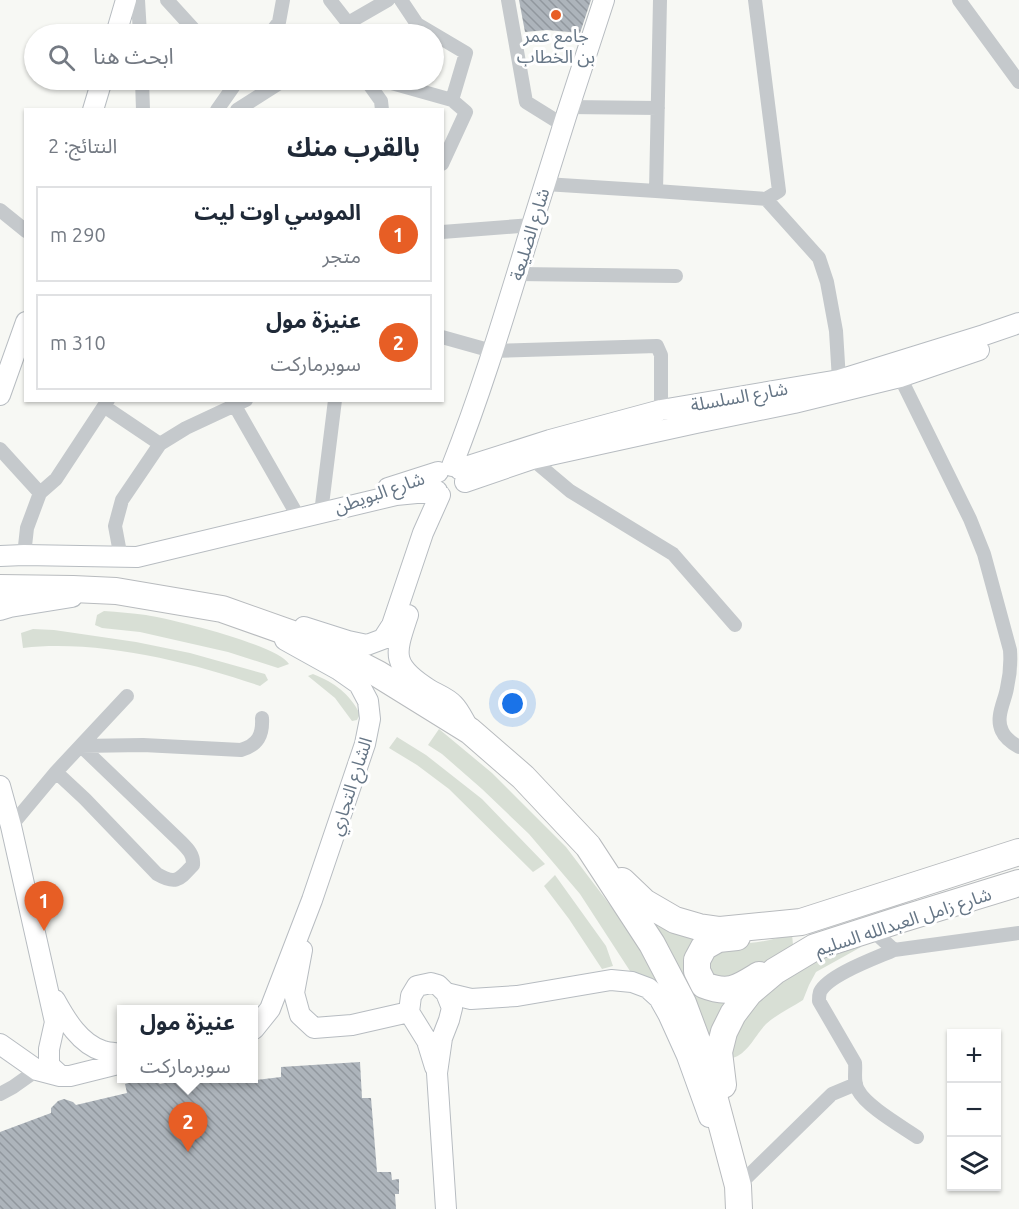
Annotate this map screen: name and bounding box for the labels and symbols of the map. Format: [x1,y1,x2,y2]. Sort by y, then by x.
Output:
marker: جامع عمر بن الخطاب [549,8,563,22]
place label: جامع عمر بن الخطاب [517,25,595,68]
street label: شارع الضليعة [505,185,557,284]
street label: شارع السلسلة [689,378,790,419]
street label: شارع البويطن [331,467,428,522]
your location [498,689,527,718]
street label: الشارع التجاري [325,734,380,839]
pin: 1 [24,882,63,931]
street label: شارع زامل العبدالله السليم [812,883,995,964]
pin: 2 [168,1102,207,1152]

